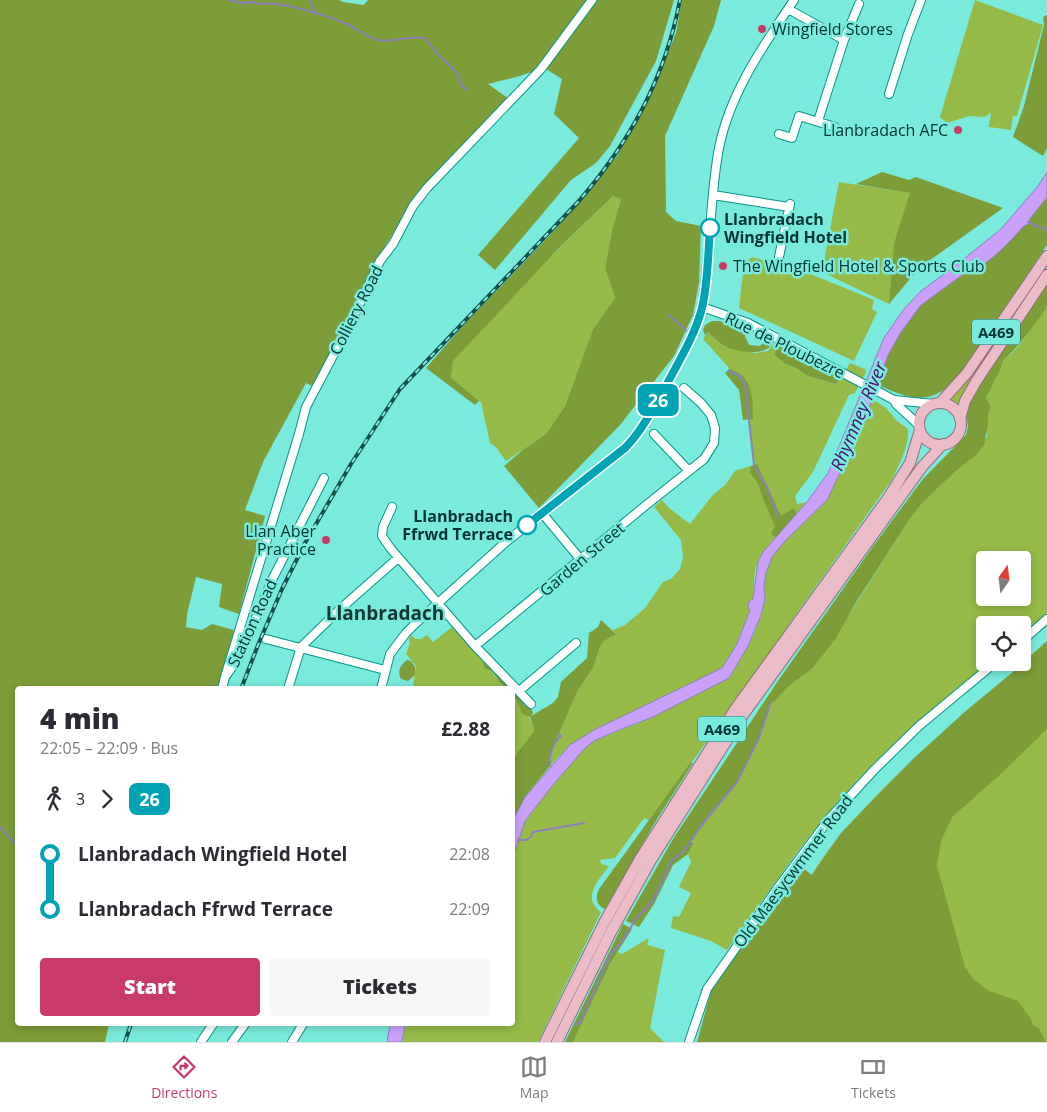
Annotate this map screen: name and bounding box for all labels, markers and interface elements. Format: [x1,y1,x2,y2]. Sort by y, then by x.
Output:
place label: Wingfield Stores [772,18,893,40]
marker: Wingfield Stores [756,23,768,35]
place label: Llanbradach AFC [823,119,948,141]
marker: Llanbradach AFC [952,124,964,136]
place label: Llanbradach Wingfield Hotel [724,208,847,248]
marker: Llanbradach Wingfield Hotel [700,218,720,238]
place label: The Wingfield Hotel & Sports Club [733,255,985,277]
marker: The Wingfield Hotel & Sports Club [717,260,729,272]
street label: Colliery Road [324,261,388,359]
street label: Rue de Ploubezre [721,306,849,384]
road number: A469 [972,320,1020,344]
water label: Rhymney River [824,357,892,474]
line badge: 26 [636,384,680,416]
text: 26 [648,388,668,412]
place label: Llanbradach Ffrwd Terrace [402,505,513,545]
marker: Llanbradach Ffrwd Terrace [517,515,537,535]
street label: Garden Street [535,517,629,601]
place label: Llan Aber Practice [245,520,316,560]
marker: Llan Aber Practice [320,534,332,546]
north arrow [976,551,1031,606]
map controls [976,551,1031,671]
street label: Station Road [222,575,282,671]
district label: Llanbradach [326,600,444,626]
button: locate [976,616,1031,671]
text: 4 min [40,699,120,737]
text: £2.88 [441,716,490,742]
road number: A469 [698,716,746,742]
text: 22:05 – 22:09 · Bus [40,737,178,759]
icon: walk [40,785,68,813]
icon: forward [93,785,121,813]
text: 26 [139,787,160,811]
text: 3 [76,788,85,810]
street label: Old Maesycwmmer Road [728,790,858,952]
text: Llanbradach Wingfield Hotel [78,841,347,867]
text: 22:08 [449,843,490,865]
text: Llanbradach Ffrwd Terrace [78,896,333,922]
text: 22:09 [449,898,490,920]
button: Start [40,958,260,1016]
button: Tickets [270,958,490,1016]
tab: Directions [151,1053,217,1102]
tab: Map [520,1053,549,1102]
tab: Tickets [851,1053,896,1102]

